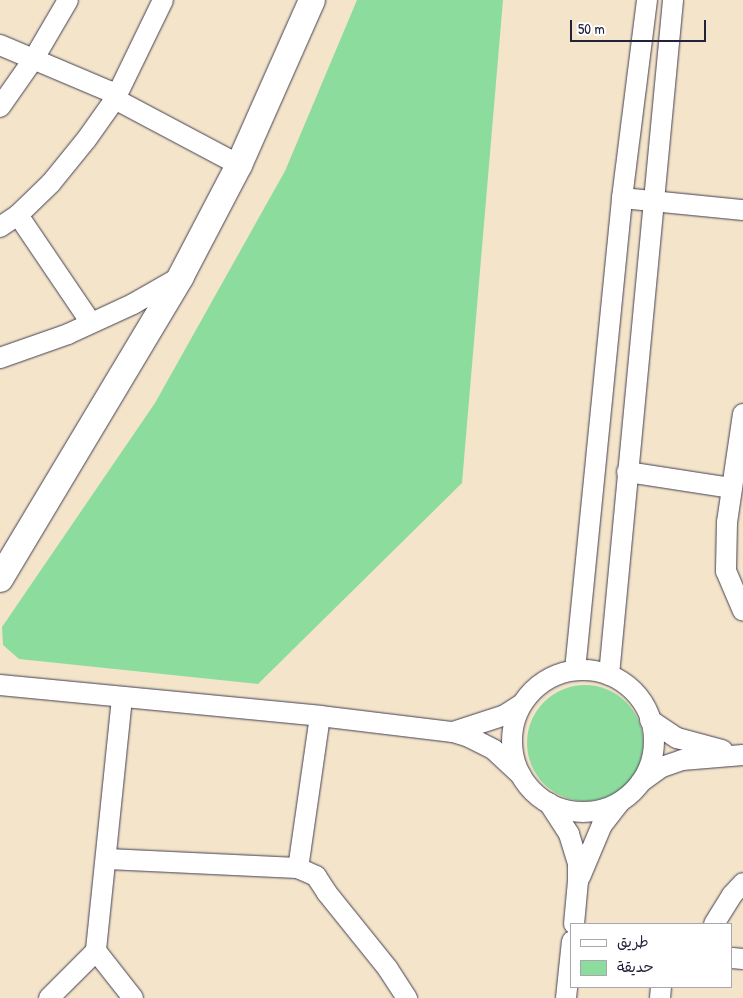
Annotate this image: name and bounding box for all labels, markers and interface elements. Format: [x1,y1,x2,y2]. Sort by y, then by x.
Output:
scale bar [573,10,709,42]
text: 50 m [578,18,605,39]
legend [570,923,733,988]
text: طريق [617,931,649,952]
text: حديقة [617,956,654,977]

